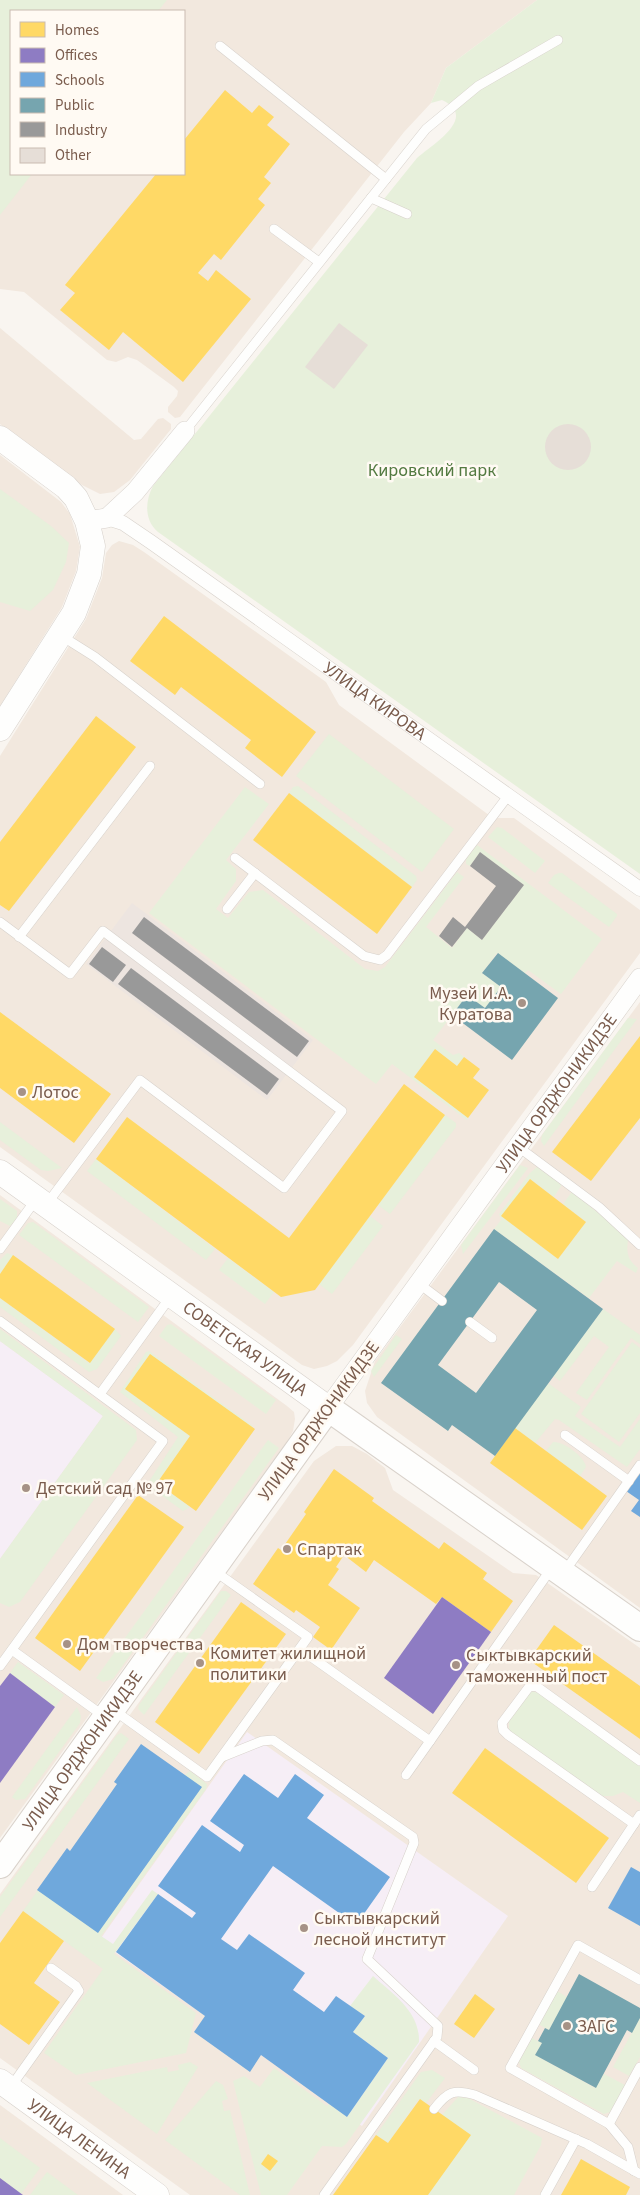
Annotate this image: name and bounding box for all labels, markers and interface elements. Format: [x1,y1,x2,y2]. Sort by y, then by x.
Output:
legend [10,10,185,175]
text: Homes [55,20,99,41]
text: Offices [55,45,98,66]
text: Schools [55,70,104,91]
text: Public [55,95,94,116]
text: Industry [55,120,107,141]
text: Other [55,145,92,166]
park label: Кировский парк [368,458,496,483]
street label: УЛИЦА КИРОВА [318,656,432,746]
place label: Музей И.А. Куратова [429,981,512,1027]
marker: Музей И.А. Куратова [516,997,528,1009]
street label: УЛИЦА ОРДЖОНИКИДЗЕ [490,1008,623,1178]
place label: Лотос [32,1080,79,1105]
marker: Лотос [16,1086,28,1098]
street label: СОВЕТСКАЯ УЛИЦА [178,1295,313,1402]
street label: УЛИЦА ОРДЖОНИКИДЗЕ [253,1336,385,1506]
place label: Детский сад № 97 [36,1476,173,1501]
marker: Детский сад № 97 [20,1482,32,1494]
place label: Спартак [297,1537,362,1562]
marker: Спартак [281,1543,293,1555]
place label: Дом творчества [77,1632,203,1657]
marker: Дом творчества [61,1638,73,1650]
place label: Комитет жилищной политики [210,1641,366,1687]
place label: Сыктывкарский таможенный пост [466,1643,607,1689]
marker: Комитет жилищной политики [194,1657,206,1669]
marker: Сыктывкарский таможенный пост [450,1659,462,1671]
street label: УЛИЦА ОРДЖОНИКИДЗЕ [16,1665,148,1836]
place label: Сыктывкарский лесной институт [314,1906,446,1952]
marker: Сыктывкарский лесной институт [298,1922,310,1934]
place label: ЗАГС [577,2014,615,2039]
marker: ЗАГС [561,2020,573,2032]
street label: УЛИЦА ЛЕНИНА [22,2093,136,2185]

